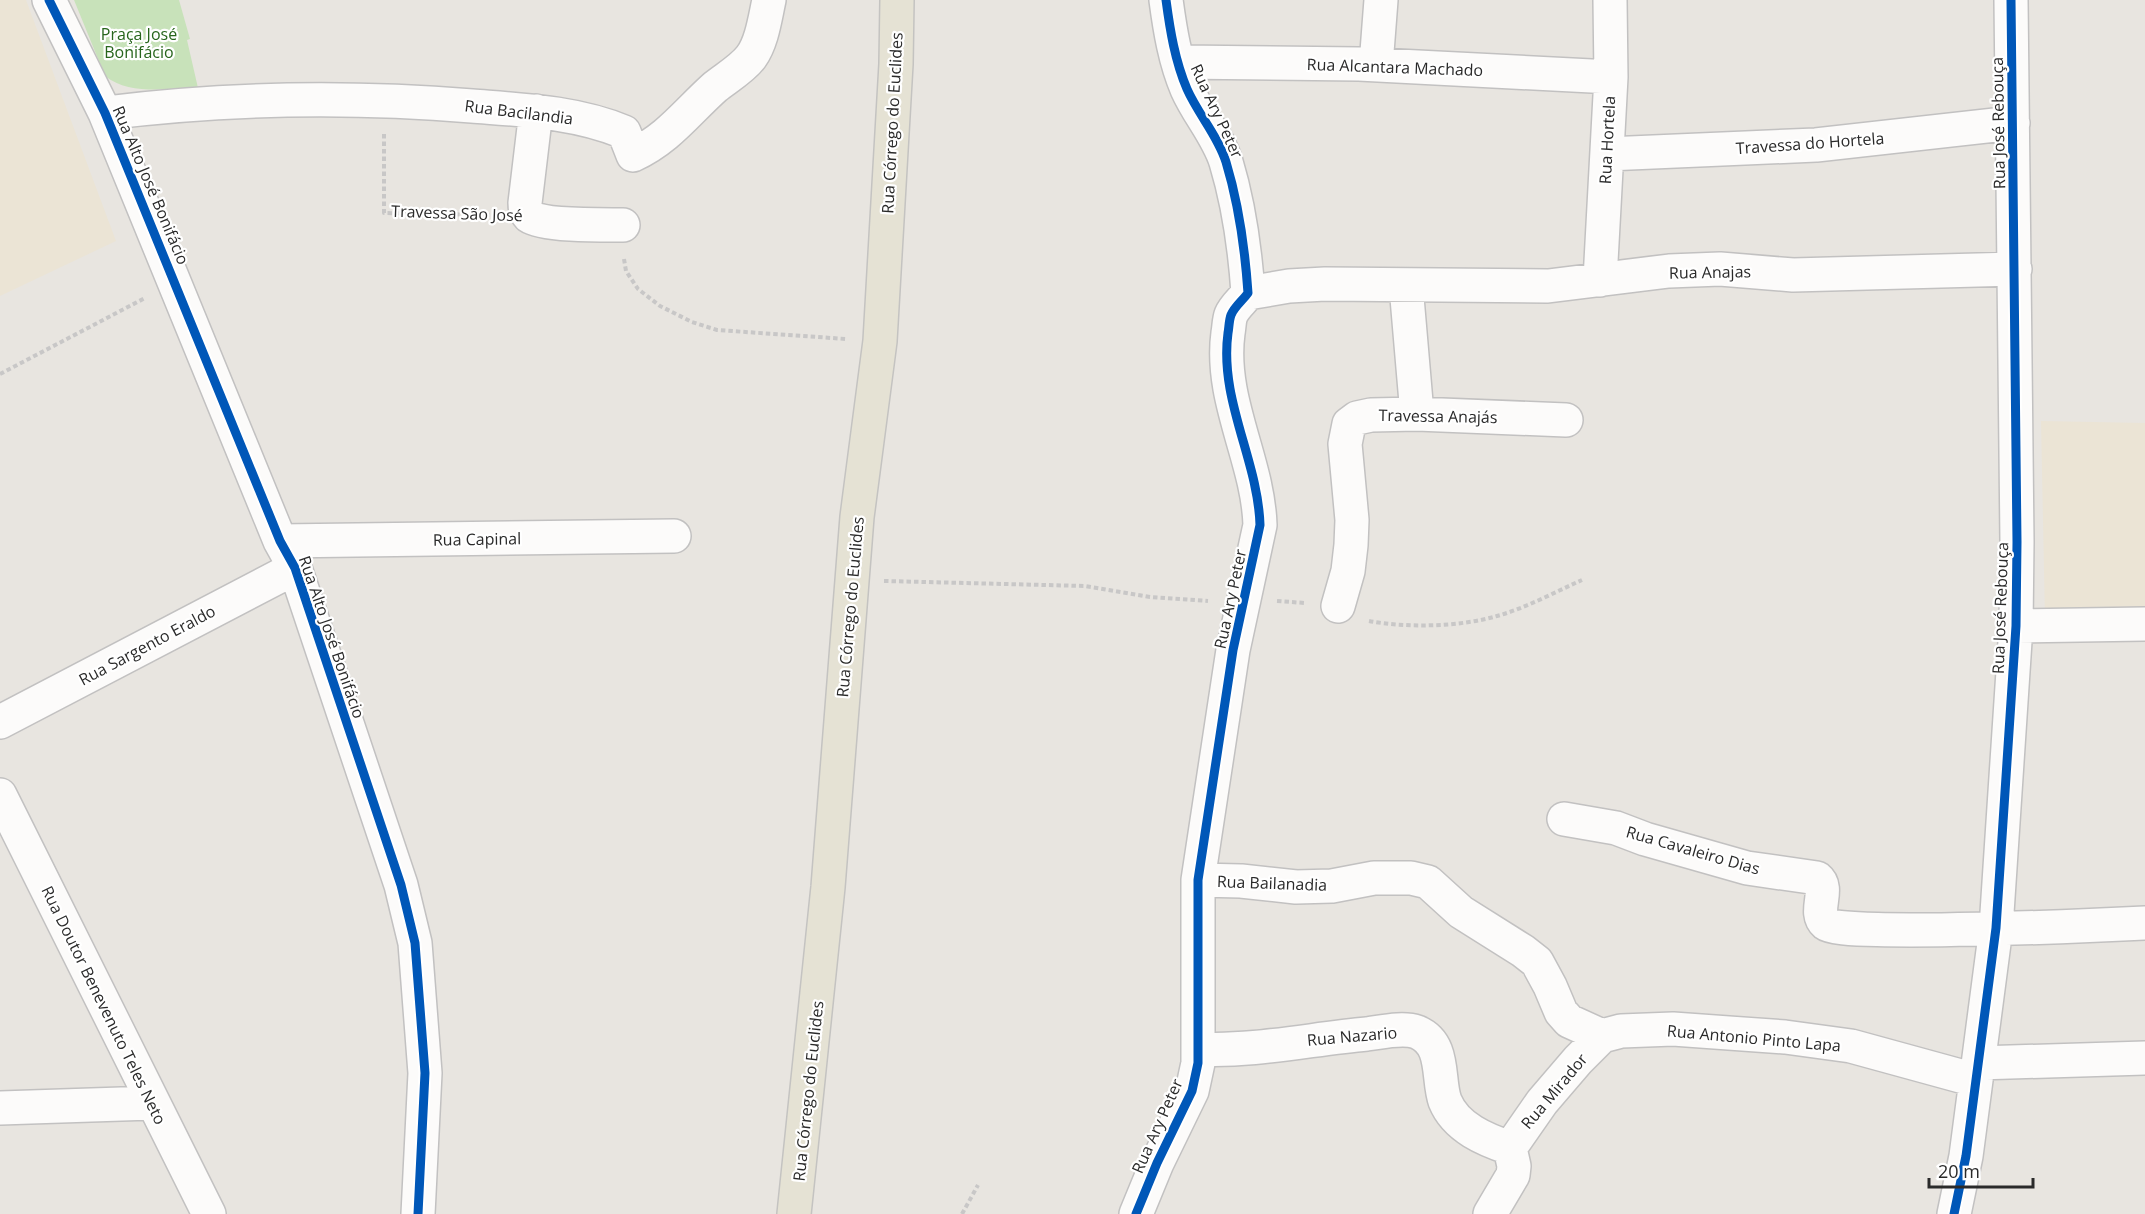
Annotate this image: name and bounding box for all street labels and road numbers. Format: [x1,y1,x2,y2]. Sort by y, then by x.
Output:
street label: Rua Córrego do Euclides [876,32,908,214]
street label: Rua Alcantara Machado [1306,53,1484,81]
street label: Rua José Rebouça [1986,57,2010,189]
street label: Rua Ary Peter [1186,60,1249,162]
street label: Rua Bacilandia [464,94,574,130]
street label: Rua Hortela [1594,95,1620,185]
street label: Rua Alto José Bonifácio [108,102,194,268]
street label: Travessa do Hortela [1735,127,1885,159]
street label: Travessa São José [391,200,523,226]
street label: Rua Anajas [1669,260,1751,284]
street label: Travessa Anajás [1378,404,1498,428]
street label: Rua Córrego do Euclides [831,516,869,698]
street label: Rua Capinal [433,527,521,551]
street label: Rua José Rebouça [1987,542,2013,674]
street label: Rua Ary Peter [1209,547,1251,651]
street label: Rua Alto José Bonifácio [294,553,370,721]
street label: Rua Sargento Eraldo [75,600,219,690]
street label: Rua Cavaleiro Dias [1624,820,1762,880]
street label: Rua Bailanadia [1216,870,1328,896]
street label: Rua Doutor Benevenuto Teles Neto [36,882,172,1128]
street label: Rua Córrego do Euclides [788,1000,828,1182]
street label: Rua Antonio Pinto Lapa [1666,1019,1842,1057]
street label: Rua Nazario [1306,1021,1398,1051]
street label: Rua Mirador [1516,1048,1592,1134]
street label: Rua Ary Peter [1126,1075,1188,1177]

